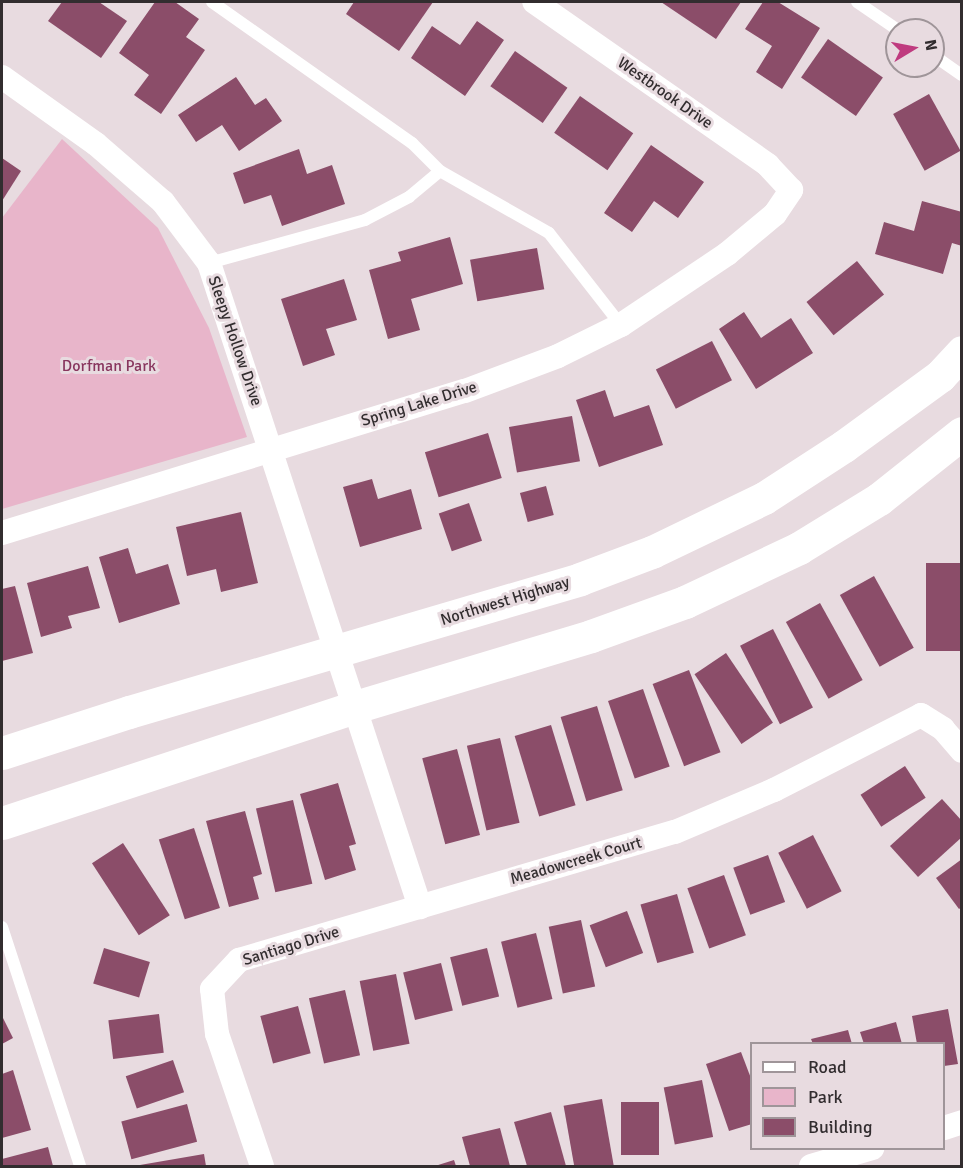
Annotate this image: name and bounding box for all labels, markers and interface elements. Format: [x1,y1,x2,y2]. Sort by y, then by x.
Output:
north arrow [885,18,945,78]
text: N [920,38,942,52]
street label: Westbrook Drive [614,53,716,133]
street label: Sleepy Hollow Drive [204,274,266,408]
park label: Dorfman Park [62,356,156,376]
street label: Spring Lake Drive [359,377,479,431]
street label: Northwest Highway [438,572,572,630]
street label: Meadowcreek Court [508,833,644,889]
street label: Santiago Drive [240,922,342,970]
legend [750,1042,945,1150]
text: Road [808,1056,847,1078]
text: Park [808,1086,843,1108]
text: Building [808,1116,872,1138]

